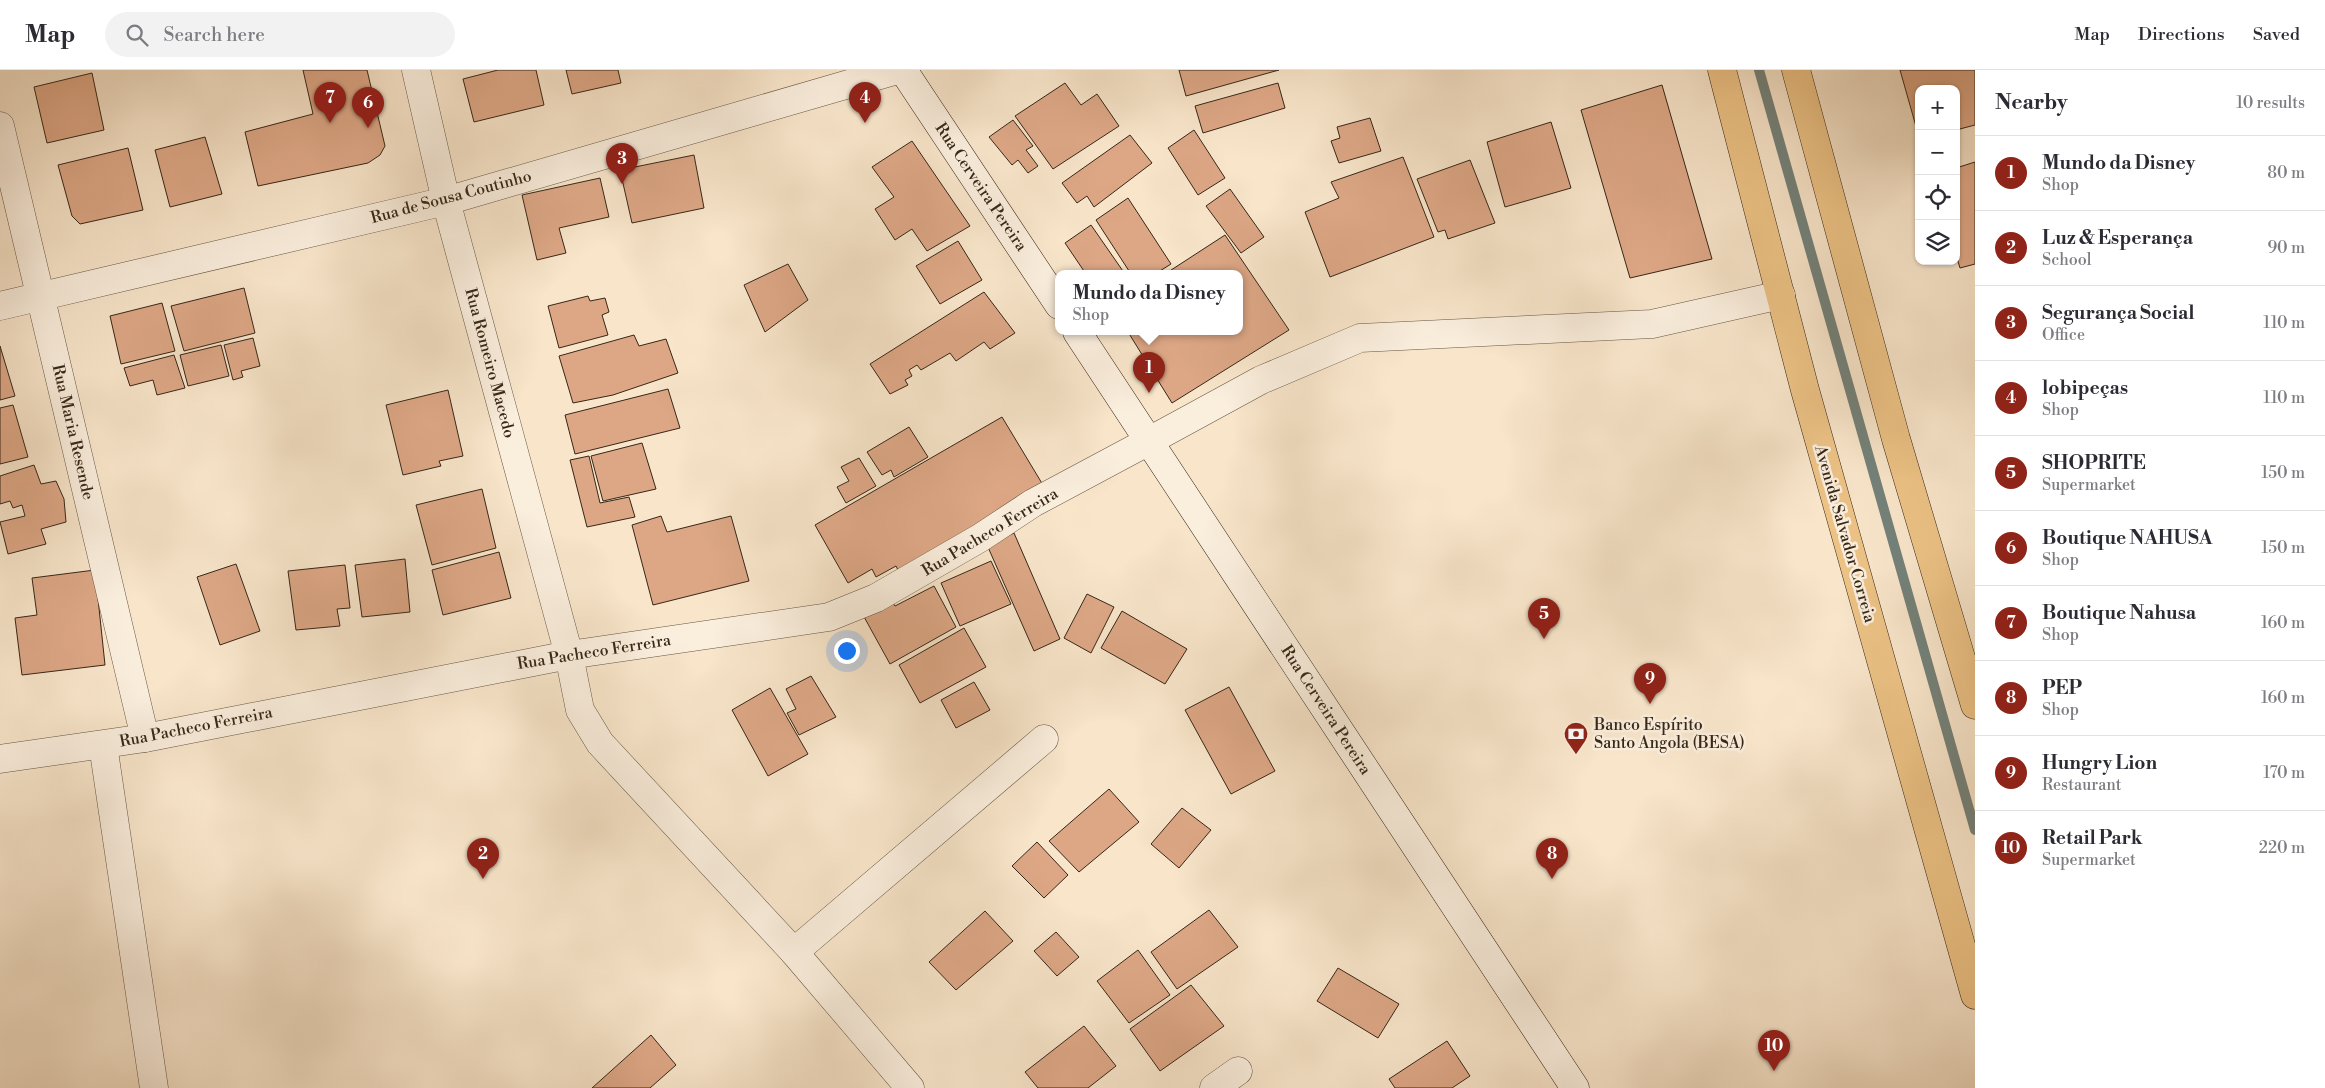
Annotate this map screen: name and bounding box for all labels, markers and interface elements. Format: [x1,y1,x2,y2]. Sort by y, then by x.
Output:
search box [105,12,455,57]
text: Map [25,20,75,50]
icon: search [123,21,151,49]
text: Search here [163,23,265,47]
text: Map [2074,23,2110,46]
text: Directions [2138,23,2225,46]
text: Saved [2253,23,2300,46]
pin: 7 [314,82,346,123]
pin: 4 [849,82,881,123]
map controls [1915,85,1960,265]
button: + [1915,85,1960,130]
pin: 6 [352,87,384,128]
text: Nearby [1995,90,2068,116]
text: 10 results [2236,93,2305,113]
street label: Rua Cerveira Pereira [931,119,1032,256]
button: − [1915,130,1960,175]
pin: 3 [606,143,638,184]
text: Mundo da Disney [2042,151,2195,175]
text: 1 [2007,163,2015,183]
text: 80 m [2267,163,2305,183]
street label: Rua de Sousa Coutinho [368,166,534,228]
button: locate [1915,175,1960,220]
text: Shop [2042,175,2079,195]
button: layers [1915,220,1960,265]
text: Luz & Esperança [2042,226,2193,250]
text: 2 [2006,238,2016,258]
text: 90 m [2267,238,2305,258]
text: School [2042,250,2091,270]
popup [1055,270,1243,335]
text: Mundo da Disney [1072,281,1226,305]
street label: Rua Romeiro Macedo [460,286,520,440]
text: Segurança Social [2042,301,2194,325]
text: Shop [1072,305,1109,325]
text: 3 [2006,313,2016,333]
text: 110 m [2263,313,2305,333]
text: Office [2042,325,2085,345]
pin: 1 [1133,352,1165,393]
street label: Rua Maria Resende [48,362,98,502]
text: lobipeças [2042,376,2128,400]
text: 4 [2006,388,2016,408]
text: 110 m [2263,388,2305,408]
text: Shop [2042,400,2079,420]
street label: Avenida Salvador Correia [1810,442,1880,626]
text: SHOPRITE [2042,451,2146,475]
text: 5 [2006,463,2016,483]
text: 150 m [2261,463,2305,483]
text: Supermarket [2042,475,2136,495]
street label: Rua Pacheco Ferreira [918,483,1063,581]
text: Boutique NAHUSA [2042,526,2212,550]
text: 6 [2006,538,2016,558]
text: 150 m [2261,538,2305,558]
text: Shop [2042,550,2079,570]
pin: 5 [1528,598,1560,639]
text: Boutique Nahusa [2042,601,2196,625]
text: 7 [2006,613,2016,633]
text: 160 m [2261,613,2305,633]
text: Shop [2042,625,2079,645]
street label: Rua Pacheco Ferreira [516,630,673,674]
your location [834,638,860,664]
street label: Rua Cerveira Pereira [1277,641,1376,779]
pin: 9 [1634,663,1666,704]
text: PEP [2042,676,2082,700]
text: 8 [2006,688,2016,708]
text: 160 m [2261,688,2305,708]
text: Shop [2042,700,2079,720]
street label: Rua Pacheco Ferreira [118,702,275,752]
place label: Banco Espírito Santo Angola (BESA) [1593,715,1745,753]
bank icon: Banco Espírito Santo Angola (BESA) [1563,721,1589,755]
text: Hungry Lion [2042,751,2157,775]
text: 9 [2006,763,2016,783]
text: 170 m [2263,763,2305,783]
text: Restaurant [2042,775,2121,795]
text: Retail Park [2042,826,2143,850]
pin: 2 [467,838,499,879]
pin: 8 [1536,838,1568,879]
text: 10 [2002,838,2020,858]
text: 220 m [2259,838,2305,858]
text: Supermarket [2042,850,2136,870]
pin: 10 [1758,1030,1790,1071]

